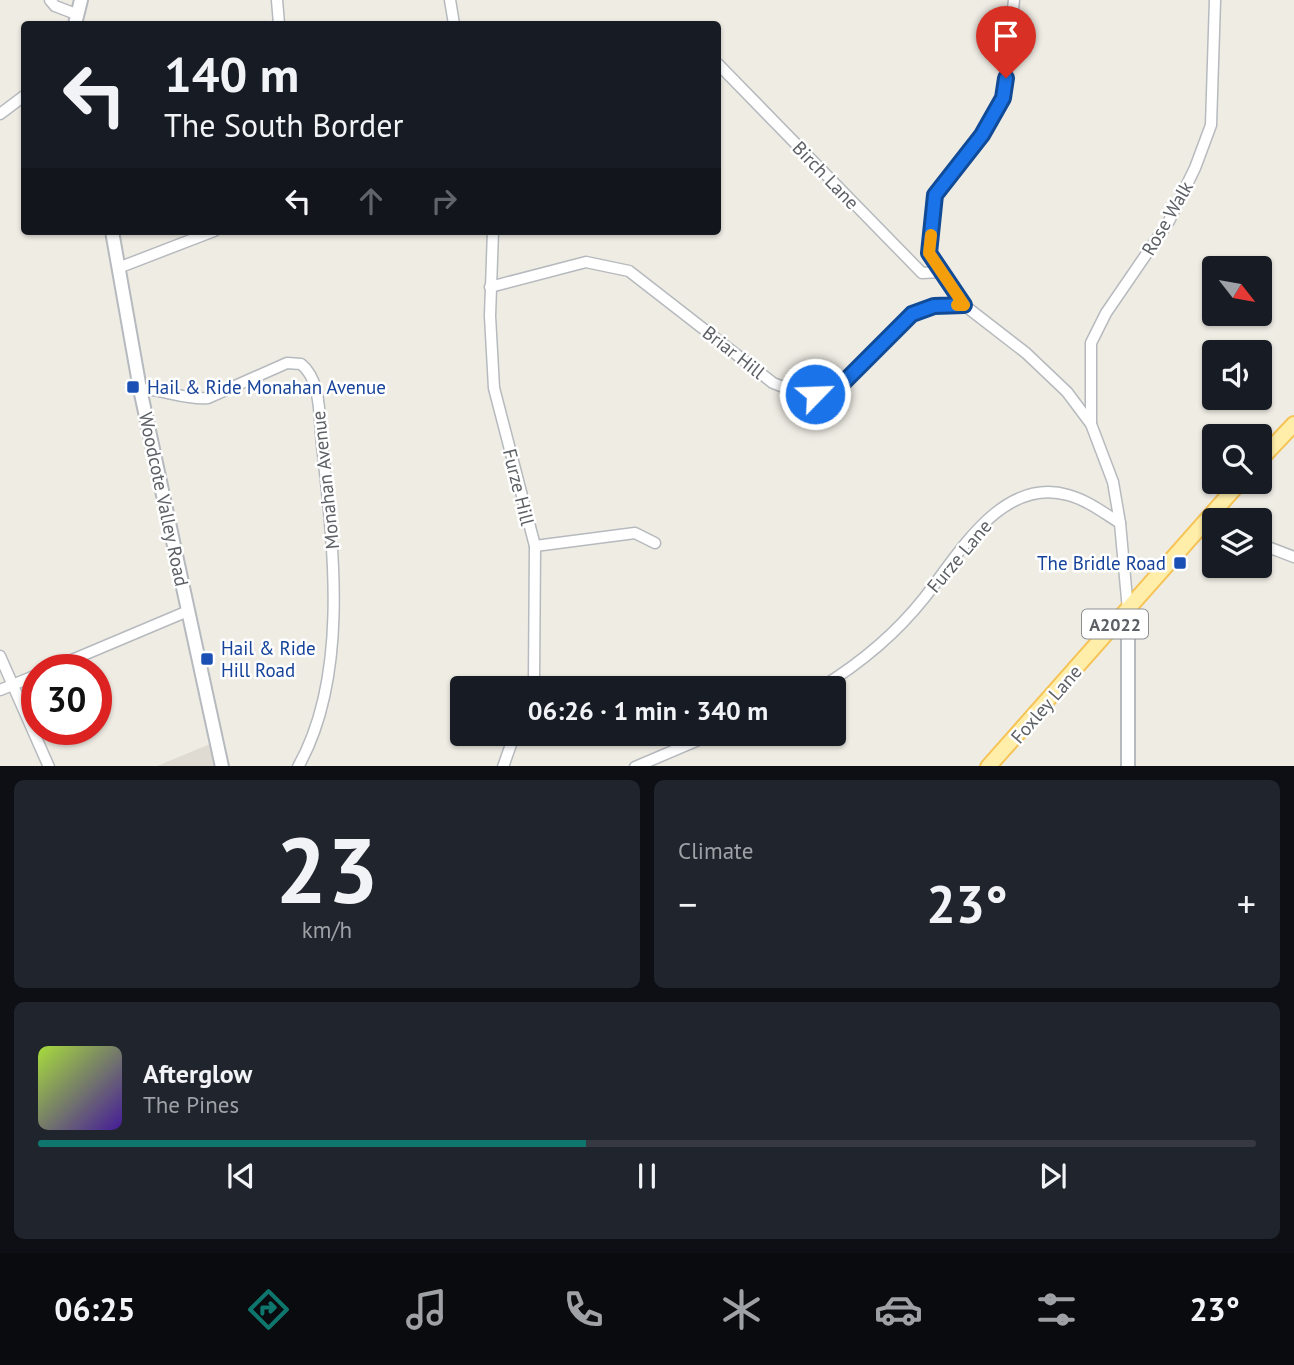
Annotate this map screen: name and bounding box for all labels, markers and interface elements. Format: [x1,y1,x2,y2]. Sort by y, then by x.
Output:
pin [976,6,1036,78]
icon: arrive [987,17,1025,55]
text: 140 m [164,42,299,106]
icon: left [49,49,140,140]
text: The South Border [164,104,403,146]
street label: Birch Lane [788,136,864,214]
street label: Rose Walk [1136,177,1198,259]
icon: left [279,182,317,220]
icon: ahead [352,182,390,220]
icon: right [425,182,463,220]
north arrow [1202,256,1272,326]
map controls [1202,256,1272,578]
street label: Briar Hill [698,320,770,384]
button: sound [1202,340,1272,410]
position arrow [778,357,852,431]
place label: Hail & Ride Monahan Avenue [147,375,386,399]
marker: Hail & Ride Monahan Avenue [125,379,141,395]
street label: Woodcote Valley Road [134,410,194,588]
street label: Monahan Avenue [306,410,344,550]
button: search [1202,424,1272,494]
street label: Furze Hill [498,446,540,528]
button: layers [1202,508,1272,578]
street label: Furze Lane [921,514,997,598]
place label: The Bridle Road [1037,551,1166,575]
marker: The Bridle Road [1172,555,1188,571]
road number: A2022 [1082,610,1148,638]
place label: Hail & Ride Hill Road [221,636,316,682]
marker: Hail & Ride Hill Road [199,651,215,667]
speed limit sign: 30 [21,654,112,745]
street label: Foxley Lane [1005,660,1087,748]
text: 06:26 · 1 min · 340 m [528,694,768,727]
text: 23 [275,810,379,928]
text: Climate [678,836,753,865]
text: 23° [926,870,1008,937]
text: − [678,879,697,928]
text: + [1237,879,1256,928]
text: km/h [302,915,352,944]
text: Afterglow [143,1057,252,1090]
text: The Pines [143,1090,239,1119]
icon: previous [222,1157,260,1195]
icon: pause [628,1157,666,1195]
icon: next [1034,1157,1072,1195]
icon: directions [244,1285,293,1334]
icon: music [402,1285,451,1334]
icon: phone [559,1285,608,1334]
icon: climate [717,1285,766,1334]
icon: car [874,1285,923,1334]
icon: filters [1032,1285,1081,1334]
text: 06:25 [54,1288,135,1330]
text: 23° [1189,1288,1240,1330]

